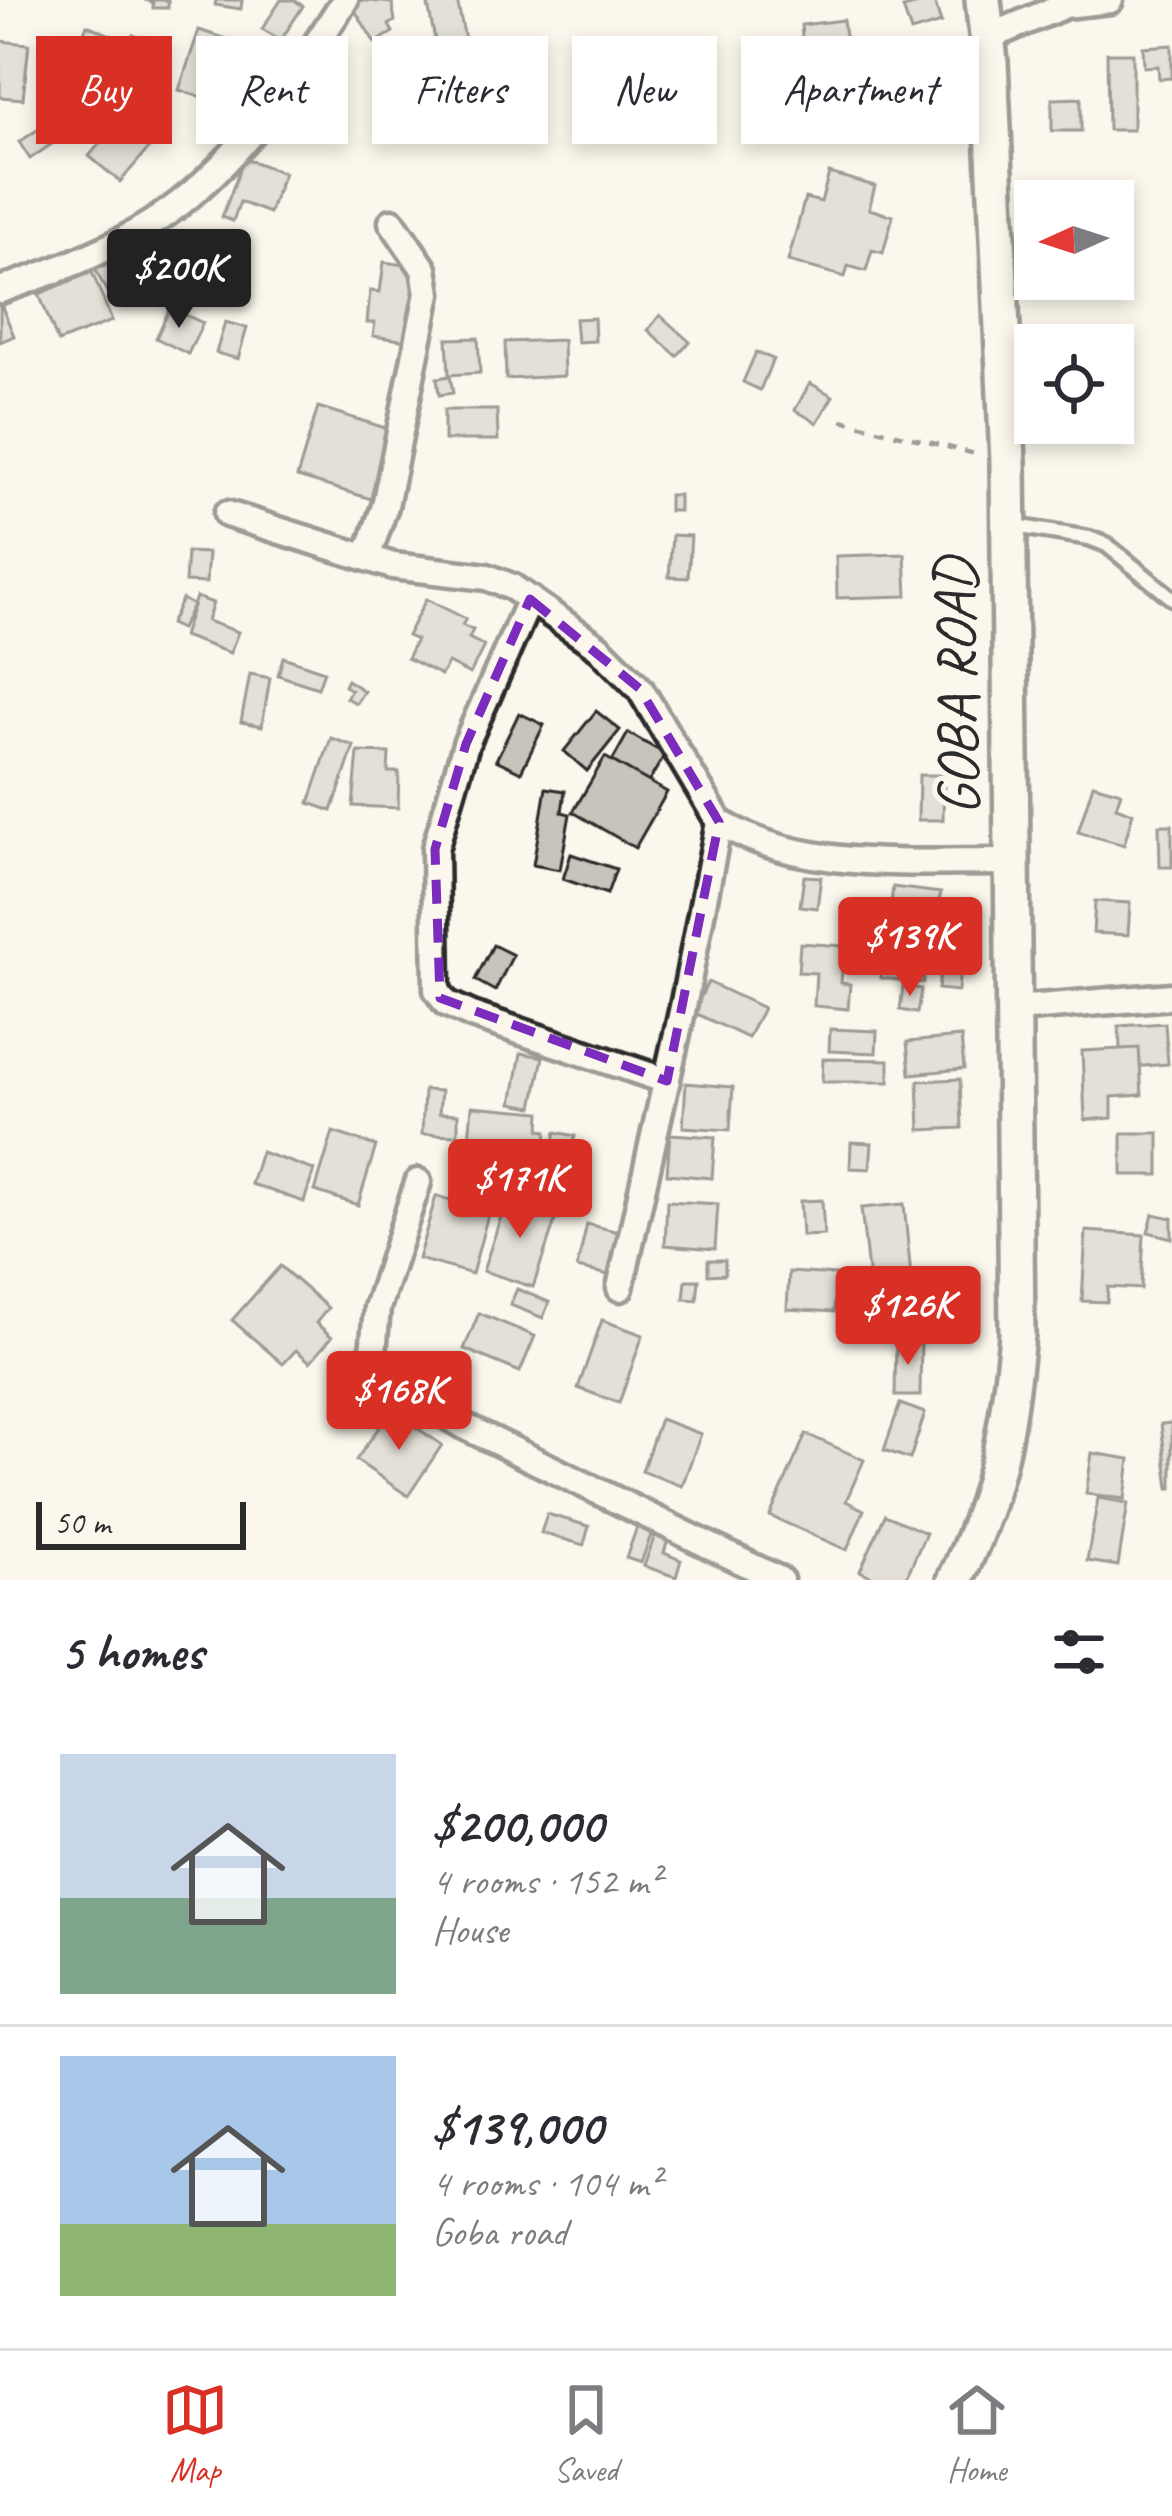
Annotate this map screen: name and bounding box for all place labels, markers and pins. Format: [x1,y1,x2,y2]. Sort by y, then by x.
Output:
pin: $200K [95,229,263,331]
pin: $139K [826,897,994,999]
pin: $171K [436,1139,604,1241]
pin: $126K [824,1266,992,1368]
pin: $168K [315,1351,483,1453]

